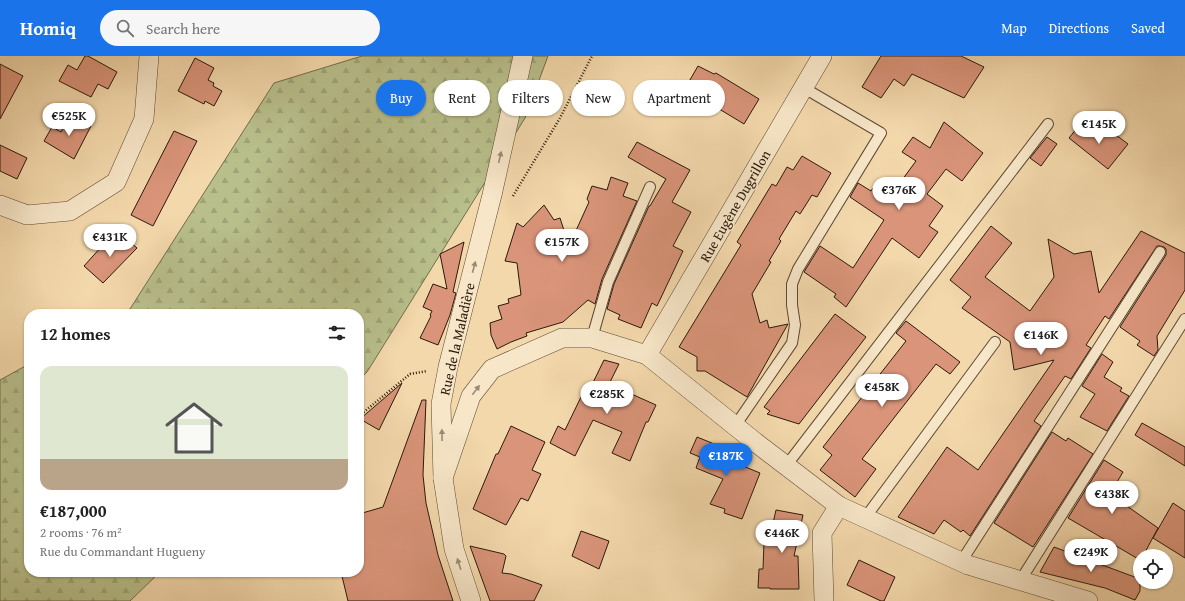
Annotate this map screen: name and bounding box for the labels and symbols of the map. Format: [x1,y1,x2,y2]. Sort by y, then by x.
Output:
pin: €525K [41,103,97,137]
pin: €145K [1071,111,1127,145]
street label: Rue Eugène Dugrillon [695,146,775,266]
one-way arrow [498,151,504,164]
pin: €376K [871,177,927,211]
pin: €431K [82,224,138,258]
pin: €157K [534,229,590,263]
one-way arrow [471,261,477,273]
street label: Rue de la Maladière [434,280,480,397]
pin: €146K [1013,322,1069,356]
pin: €458K [854,374,910,408]
pin: €285K [579,381,635,415]
one-way arrow [472,384,481,395]
one-way arrow [439,428,445,441]
pin: €187K [698,443,754,477]
pin: €438K [1084,481,1140,515]
pin: €446K [754,520,810,554]
pin: €249K [1063,539,1119,573]
one-way arrow [456,558,462,570]

